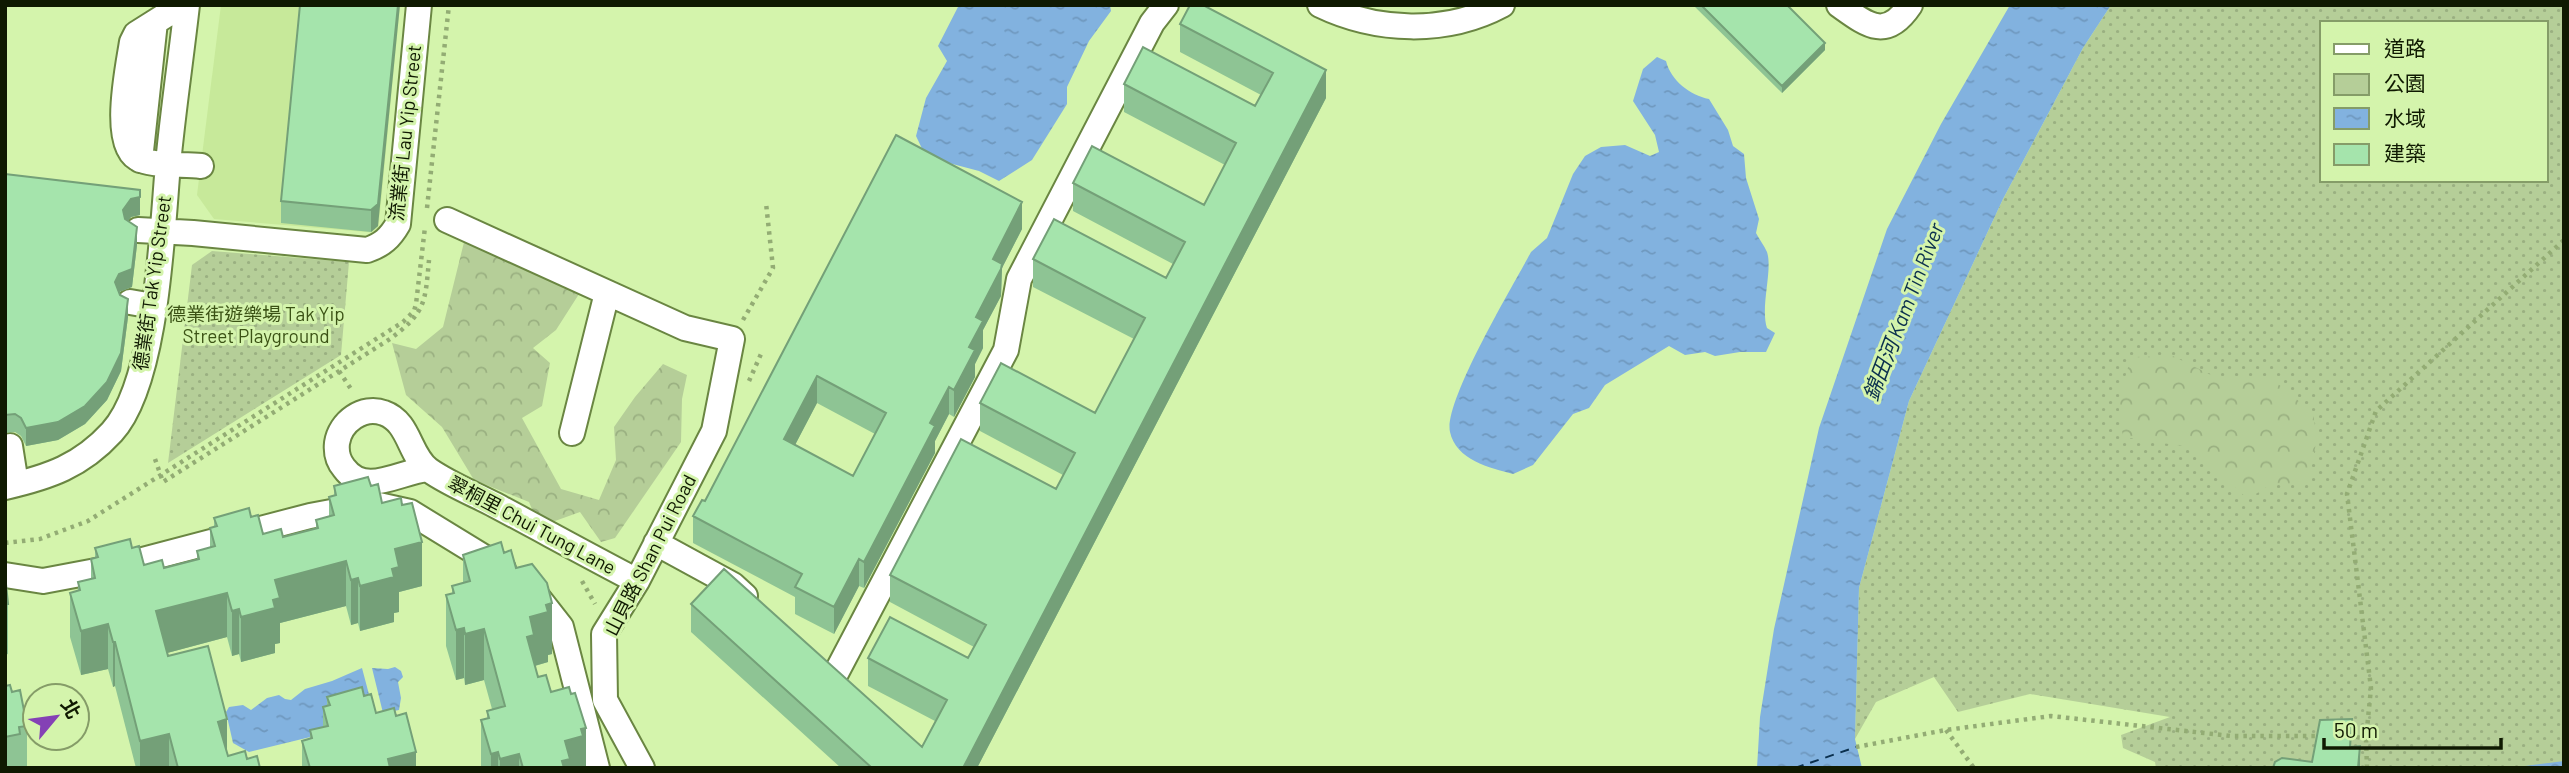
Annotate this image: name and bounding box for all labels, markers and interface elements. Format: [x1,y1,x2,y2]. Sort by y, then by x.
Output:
legend [2320,21,2548,182]
text: 道路 [2384,35,2426,60]
street label: 流業街 Lau Yip Street [384,44,425,222]
text: 公園 [2384,70,2426,95]
text: 水域 [2384,105,2426,130]
text: 建築 [2384,140,2426,165]
street label: 德業街 Tak Yip Street [128,194,175,372]
water label: 錦田河 Kam Tin River [1857,219,1948,404]
park label: 德業街遊樂場 Tak Yip Street Playground [167,302,345,347]
street label: 山貝路 Shan Pui Road [599,470,700,639]
street label: 翠桐里 Chui Tung Lane [444,471,620,578]
north arrow [21,682,91,752]
text: 北 [57,695,86,722]
scale bar [2324,706,2501,750]
text: 50 m [2334,717,2378,742]

